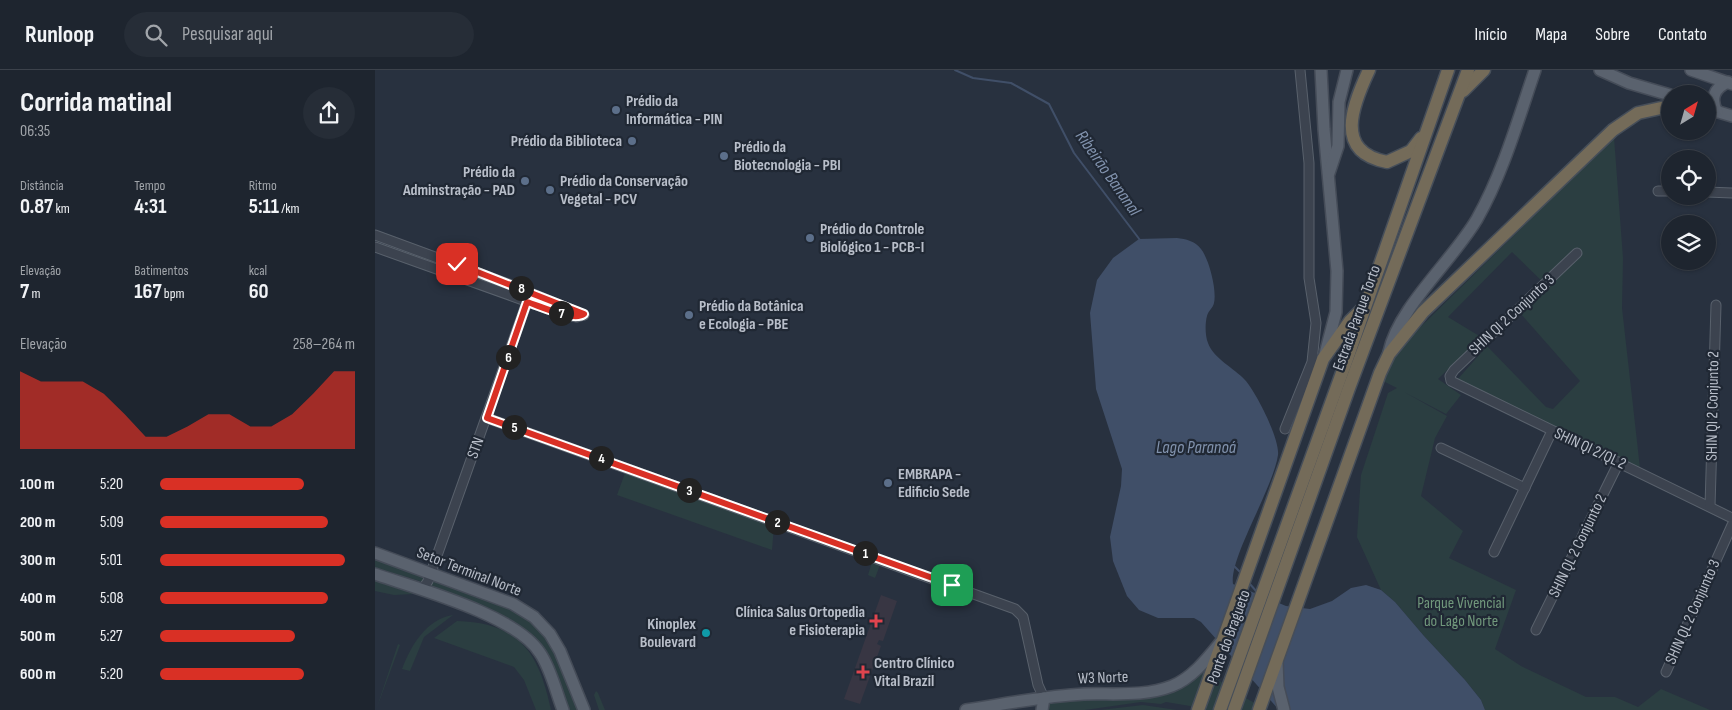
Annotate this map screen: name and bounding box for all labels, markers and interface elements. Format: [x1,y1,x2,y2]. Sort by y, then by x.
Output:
search box [124,12,474,57]
text: Runloop [25,20,94,49]
icon: search [142,21,170,49]
text: Pesquisar aqui [182,23,273,46]
text: Início [1475,24,1507,45]
text: Mapa [1535,24,1567,45]
text: Sobre [1595,24,1630,45]
text: Contato [1658,24,1707,45]
north arrow [1661,85,1716,140]
map controls [1661,85,1716,270]
text: Corrida matinal [20,86,172,119]
button: share [303,87,355,139]
place label: Prédio da Informática - PIN [626,92,723,129]
marker: Prédio da Informática - PIN [610,104,622,116]
text: 06:35 [20,122,50,141]
water label: Ribeirão Bananal [1071,126,1145,220]
place label: Prédio da Biblioteca [511,132,622,151]
marker: Prédio da Biblioteca [626,135,638,147]
place label: Prédio da Biotecnologia - PBI [734,138,841,175]
marker: Prédio da Biotecnologia - PBI [718,150,730,162]
button: locate [1661,150,1716,205]
place label: Prédio da Adminstração - PAD [402,163,515,200]
place label: Prédio da Conservação Vegetal - PCV [560,172,688,209]
marker: Prédio da Adminstração - PAD [519,175,531,187]
text: Distância [20,177,64,194]
text: Tempo [134,177,165,194]
text: Ritmo [249,177,277,194]
marker: Prédio da Conservação Vegetal - PCV [544,184,556,196]
text: 0.87 [20,194,53,219]
text: 4:31 [134,194,166,219]
text: 5:11 [249,194,279,219]
text: km [53,200,70,217]
text: /km [279,200,299,217]
button: layers [1661,215,1716,270]
place label: Prédio do Controle Biológico 1 - PCB-I [820,220,924,257]
marker: Prédio do Controle Biológico 1 - PCB-I [804,232,816,244]
pin [436,243,478,285]
icon: check [443,250,471,278]
text: Elevação [20,262,61,279]
text: Batimentos [134,262,189,279]
text: kcal [249,262,267,279]
street label: Estrada Parque Torto [1329,263,1385,373]
street label: SHIN QI 2 Conjunto 3 [1465,271,1559,359]
pin: 8 [509,276,533,300]
text: 7 [20,279,29,304]
text: 167 [134,279,162,304]
text: 60 [249,279,269,304]
text: 8 [518,280,525,297]
text: m [29,285,40,302]
text: bpm [162,285,184,302]
place label: Prédio da Botânica e Ecologia - PBE [699,297,803,334]
pin: 7 [549,300,573,326]
text: 7 [558,305,565,322]
marker: Prédio da Botânica e Ecologia - PBE [683,309,695,321]
text: Elevação [20,335,67,354]
text: 258–264 m [293,335,355,354]
pin: 6 [495,344,521,370]
text: 6 [505,349,512,366]
street label: SHIN QI 2 Conjunto 2 [1703,351,1723,461]
pin: 5 [501,414,527,440]
text: 5 [511,419,518,436]
street label: SHIN QI 2/QL 2 [1551,424,1629,474]
street label: STN [463,435,489,461]
water label: Lago Paranoá [1156,437,1237,458]
pin: 4 [589,446,613,470]
text: 4 [598,450,605,467]
place label: EMBRAPA - Edificio Sede [898,465,970,502]
text: 100 m [20,475,55,494]
text: 5:20 [100,475,123,494]
marker: EMBRAPA - Edificio Sede [882,477,894,489]
pin: 3 [677,478,701,502]
text: 3 [686,482,693,499]
street label: SHIN QL 2 Conjunto 2 [1545,491,1611,601]
pin: 2 [765,510,789,534]
text: 200 m [20,513,55,532]
text: 5:09 [100,513,124,532]
text: 2 [774,514,781,531]
pin: 1 [853,540,877,566]
street label: Setor Terminal Norte [414,543,524,601]
text: 1 [863,545,868,562]
text: 300 m [20,551,56,570]
text: 5:01 [100,551,122,570]
street label: SHIN QL 2 Conjunto 3 [1661,557,1725,667]
pin [931,564,973,606]
icon: arrive [938,571,966,599]
street label: Ponte do Bragueto [1203,588,1255,686]
text: 400 m [20,589,56,608]
text: 5:08 [100,589,124,608]
park label: Parque Vivencial do Lago Norte [1417,594,1505,631]
place label: Clínica Salus Ortopedia e Fisioterapia [735,603,865,640]
marker: Clínica Salus Ortopedia e Fisioterapia [869,614,883,628]
place label: Kinoplex Boulevard [640,615,696,652]
text: 500 m [20,627,55,646]
text: 5:27 [100,627,122,646]
marker: Kinoplex Boulevard [700,627,712,639]
place label: Centro Clínico Vital Brazil [874,654,954,691]
text: 600 m [20,665,56,684]
text: 5:20 [100,665,123,684]
marker: Centro Clínico Vital Brazil [856,665,870,679]
street label: W3 Norte [1077,668,1129,688]

